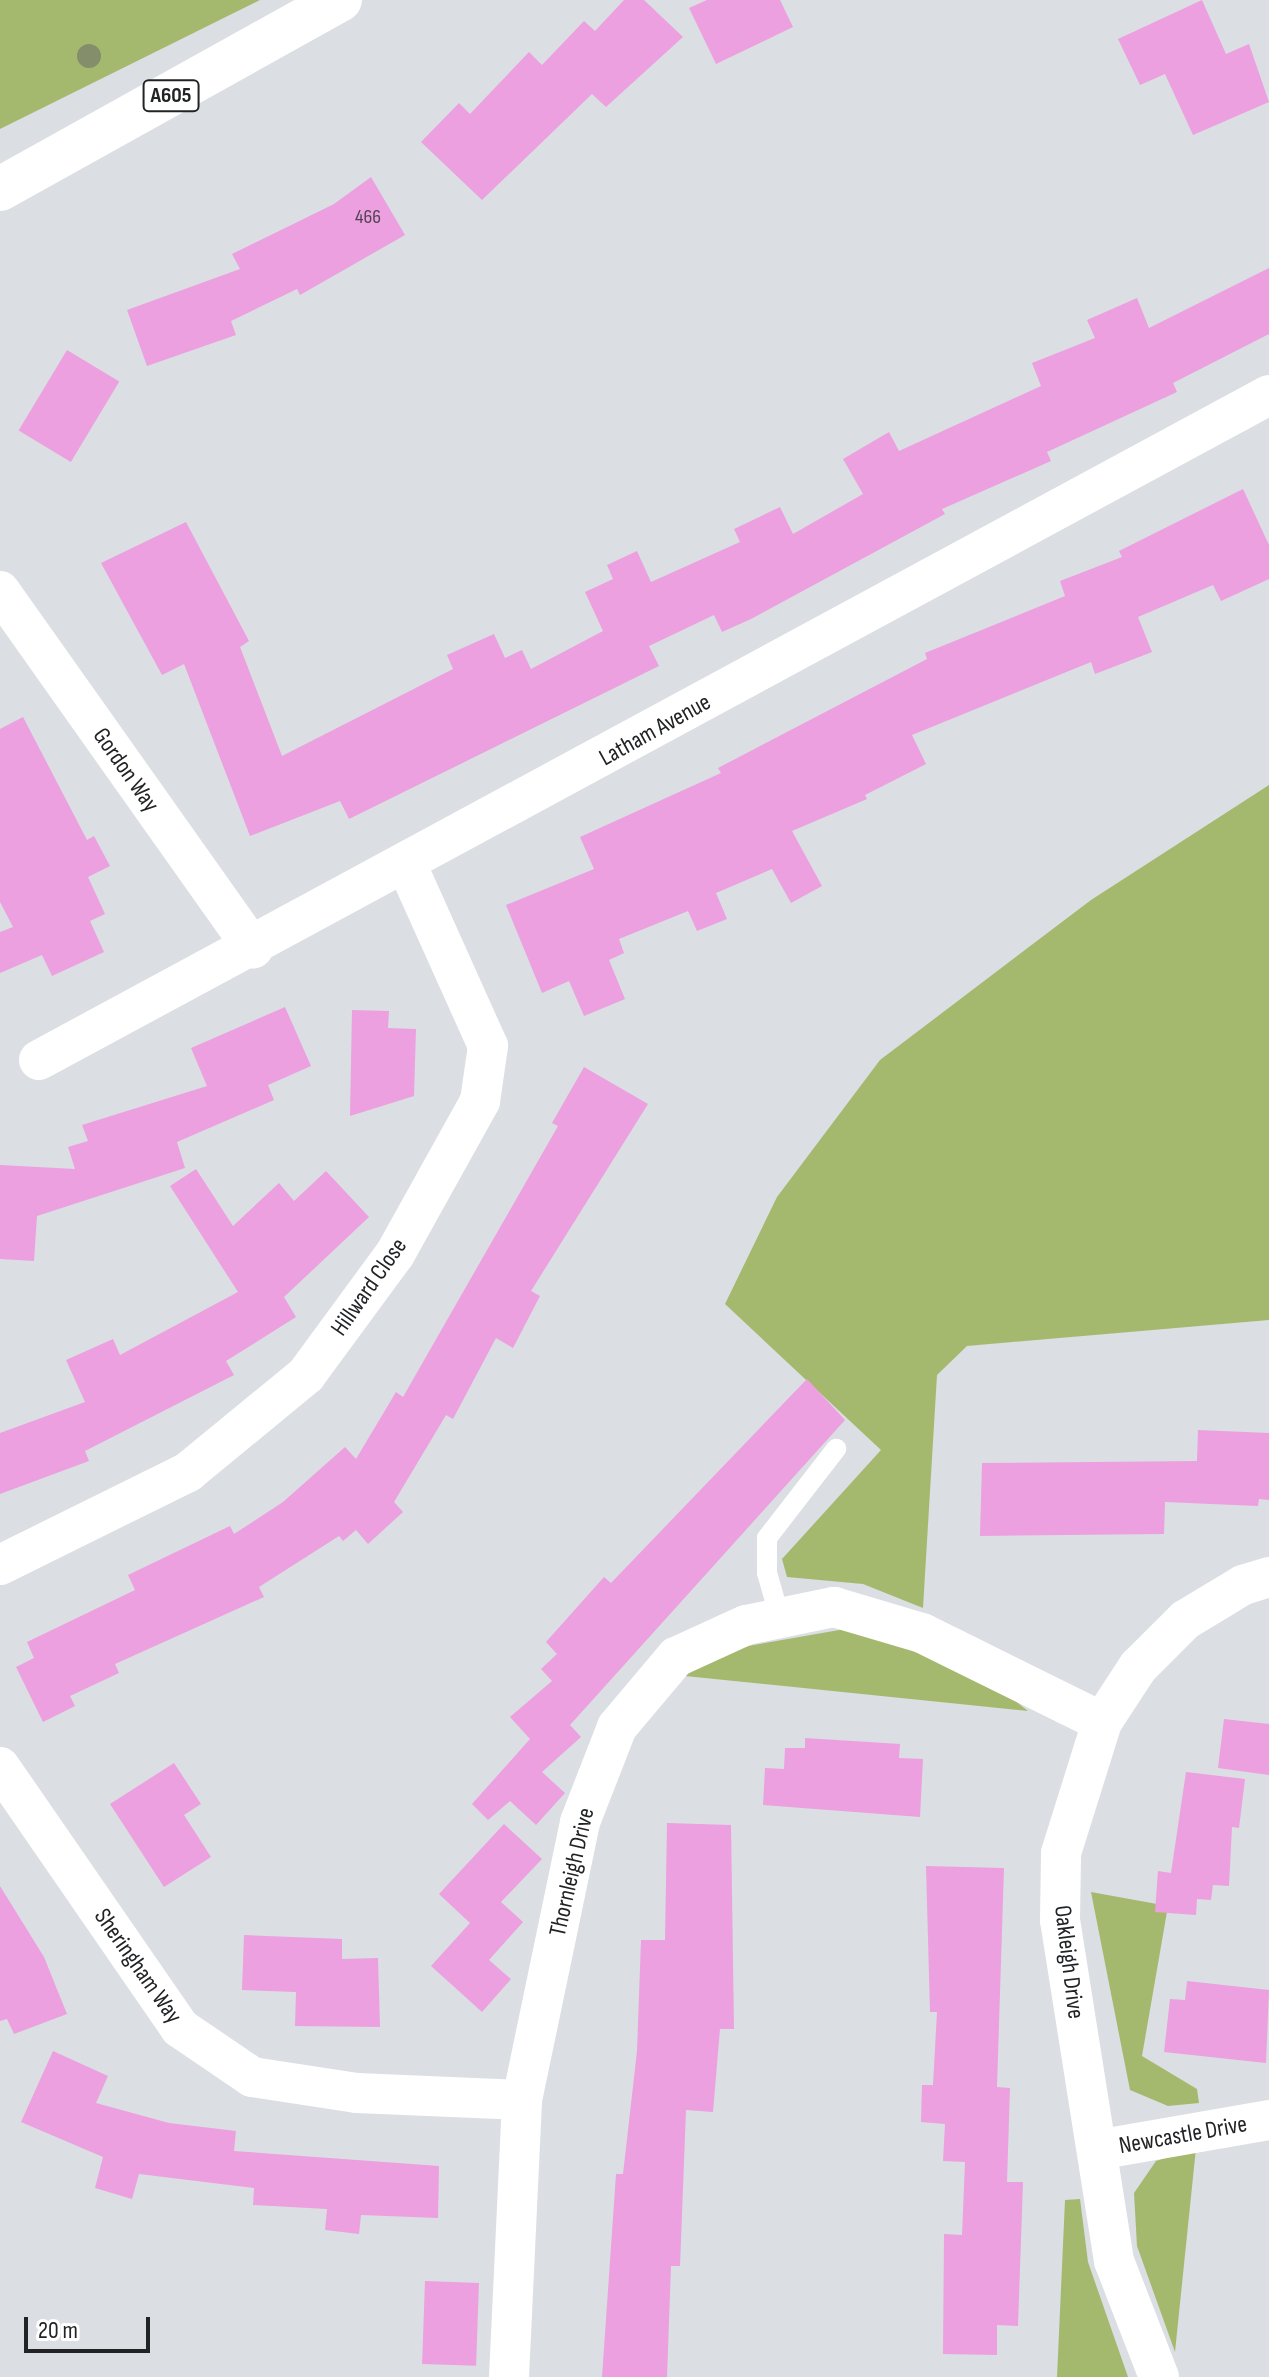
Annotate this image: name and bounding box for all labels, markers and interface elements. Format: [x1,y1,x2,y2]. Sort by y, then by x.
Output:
road number: A605 [141,78,201,114]
house number: 466 [355,205,381,229]
street label: Latham Avenue [594,688,716,772]
street label: Gordon Way [87,722,165,818]
street label: Hillward Close [325,1233,413,1341]
street label: Thornleigh Drive [543,1805,601,1939]
street label: Sheringham Way [88,1903,188,2029]
street label: Oakleigh Drive [1048,1904,1090,2020]
street label: Newcastle Drive [1117,2110,1249,2160]
scale bar [28,2301,154,2351]
text: 20 m [38,2316,78,2345]

